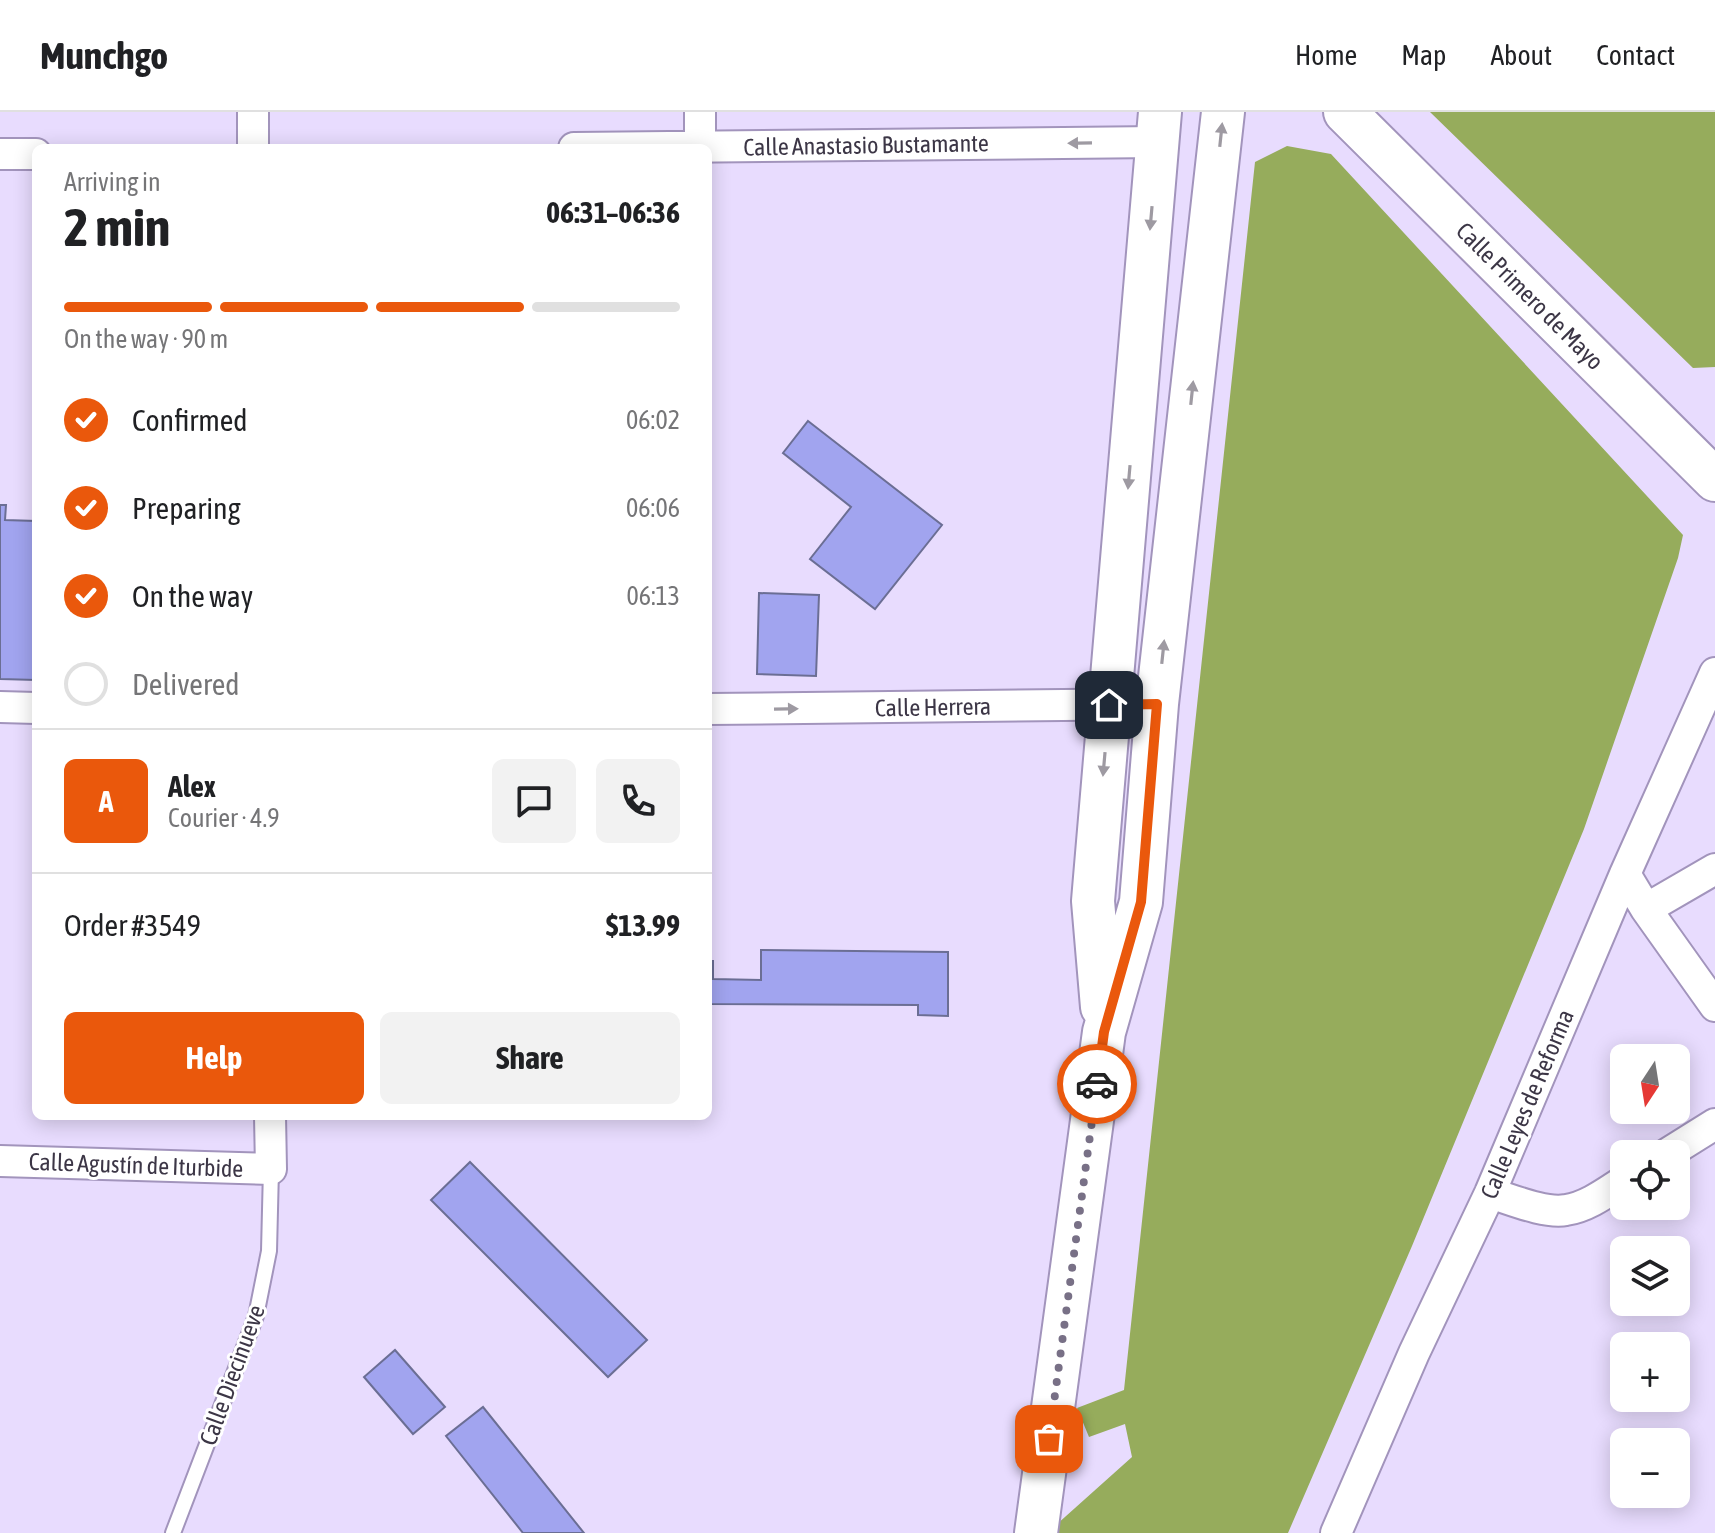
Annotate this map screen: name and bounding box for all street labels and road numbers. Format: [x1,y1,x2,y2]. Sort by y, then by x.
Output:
street label: Calle Anastasio Bustamante [743,129,989,161]
street label: Calle Primero de Mayo [1451,217,1609,375]
street label: Calle Herrera [875,692,991,722]
street label: Calle Leyes de Reforma [1475,1005,1579,1203]
street label: Calle Agustín de Iturbide [28,1148,244,1182]
street label: Calle Diecinueve [194,1301,270,1449]

